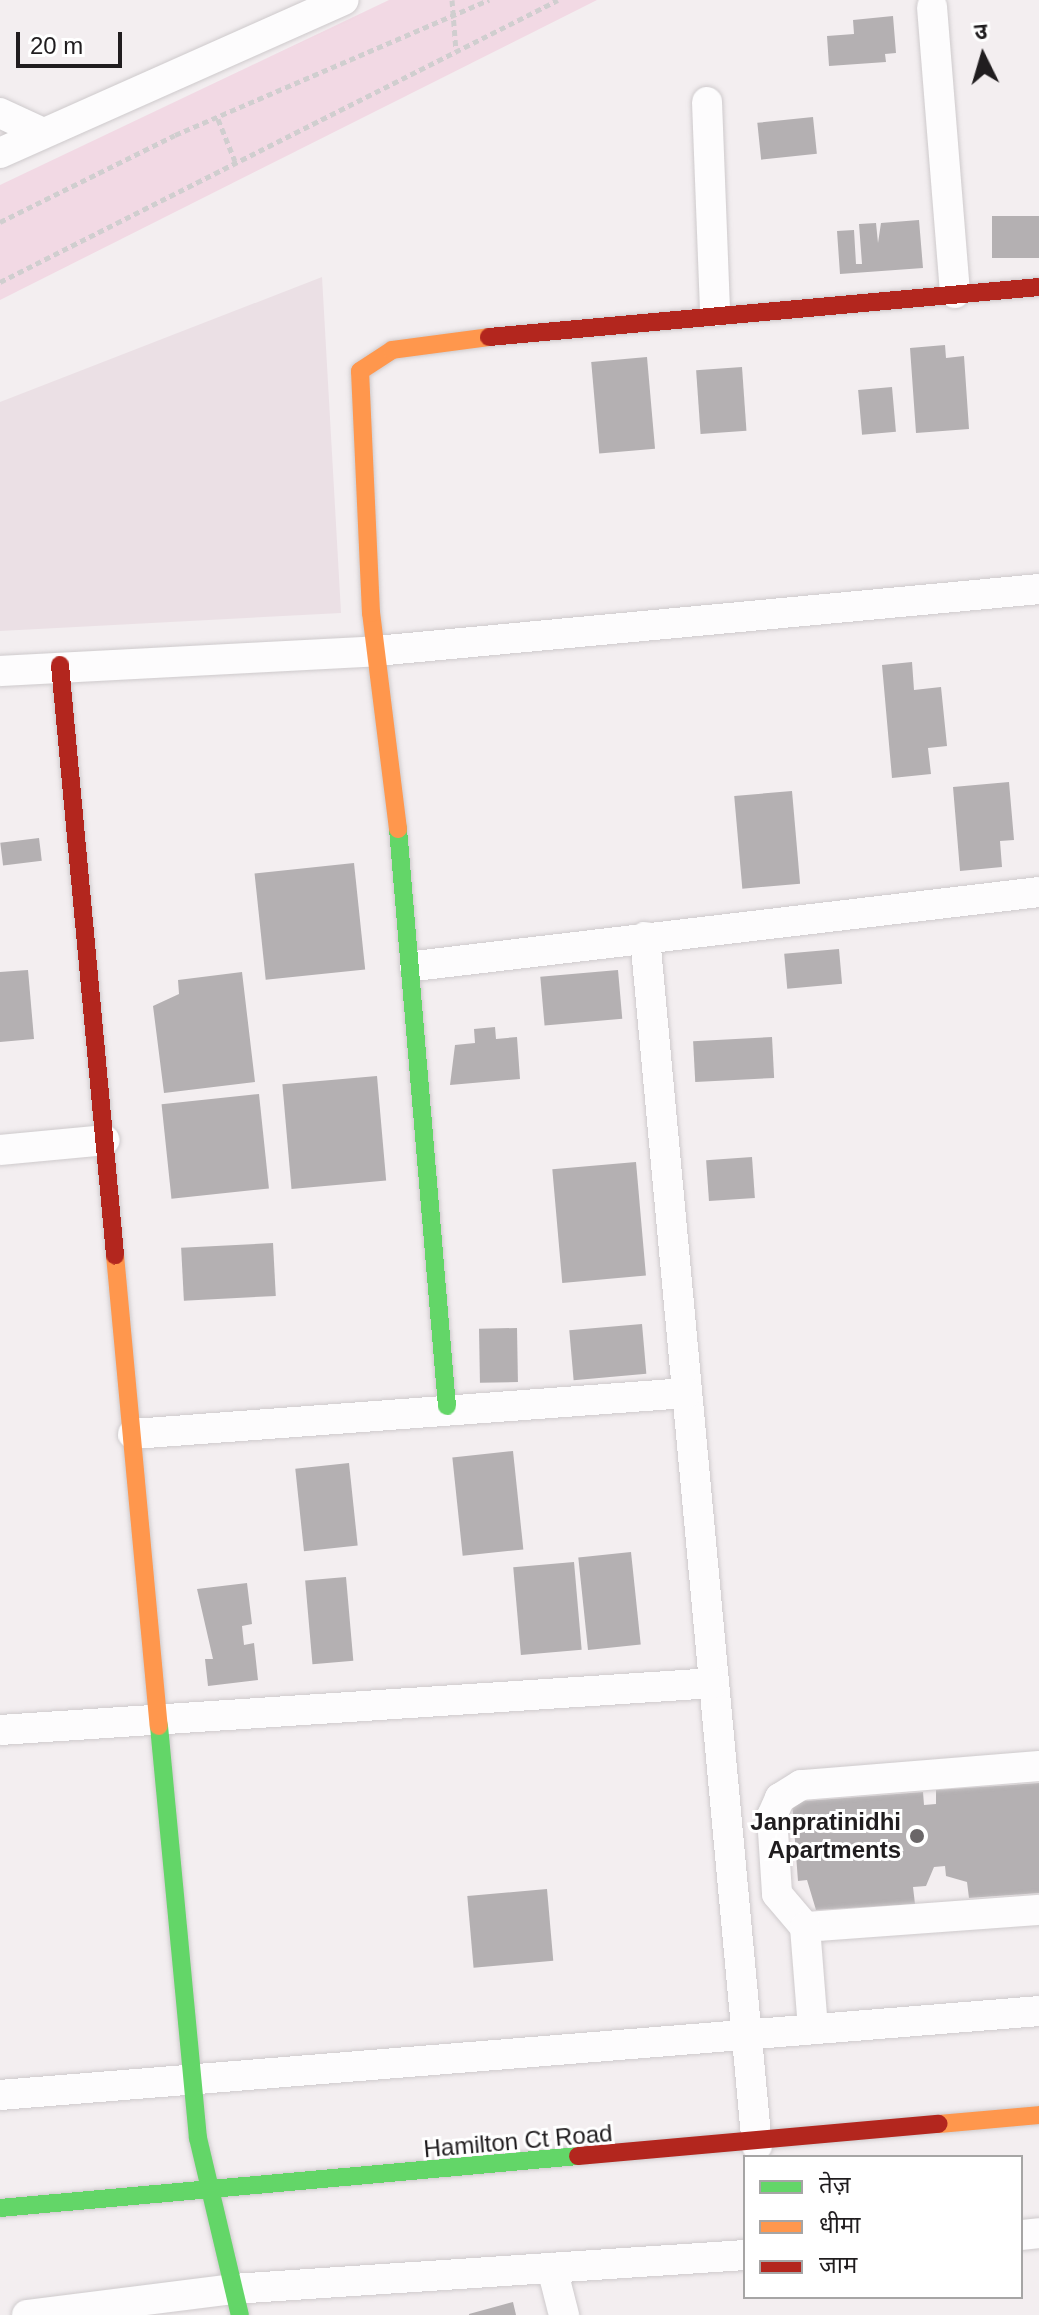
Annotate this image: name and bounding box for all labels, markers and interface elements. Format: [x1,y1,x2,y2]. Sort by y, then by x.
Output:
scale bar [20,16,126,66]
north arrow [943,16,1023,96]
text: उ [973,19,988,45]
text: 20 m [30,32,83,59]
place label: Janpratinidhi Apartments [750,1808,901,1864]
marker: Janpratinidhi Apartments [908,1827,926,1845]
street label: Hamilton Ct Road [422,2118,614,2164]
legend [743,2155,1023,2299]
text: तेज़ [819,2171,851,2198]
text: धीमा [819,2211,861,2238]
text: जाम [819,2251,857,2278]

